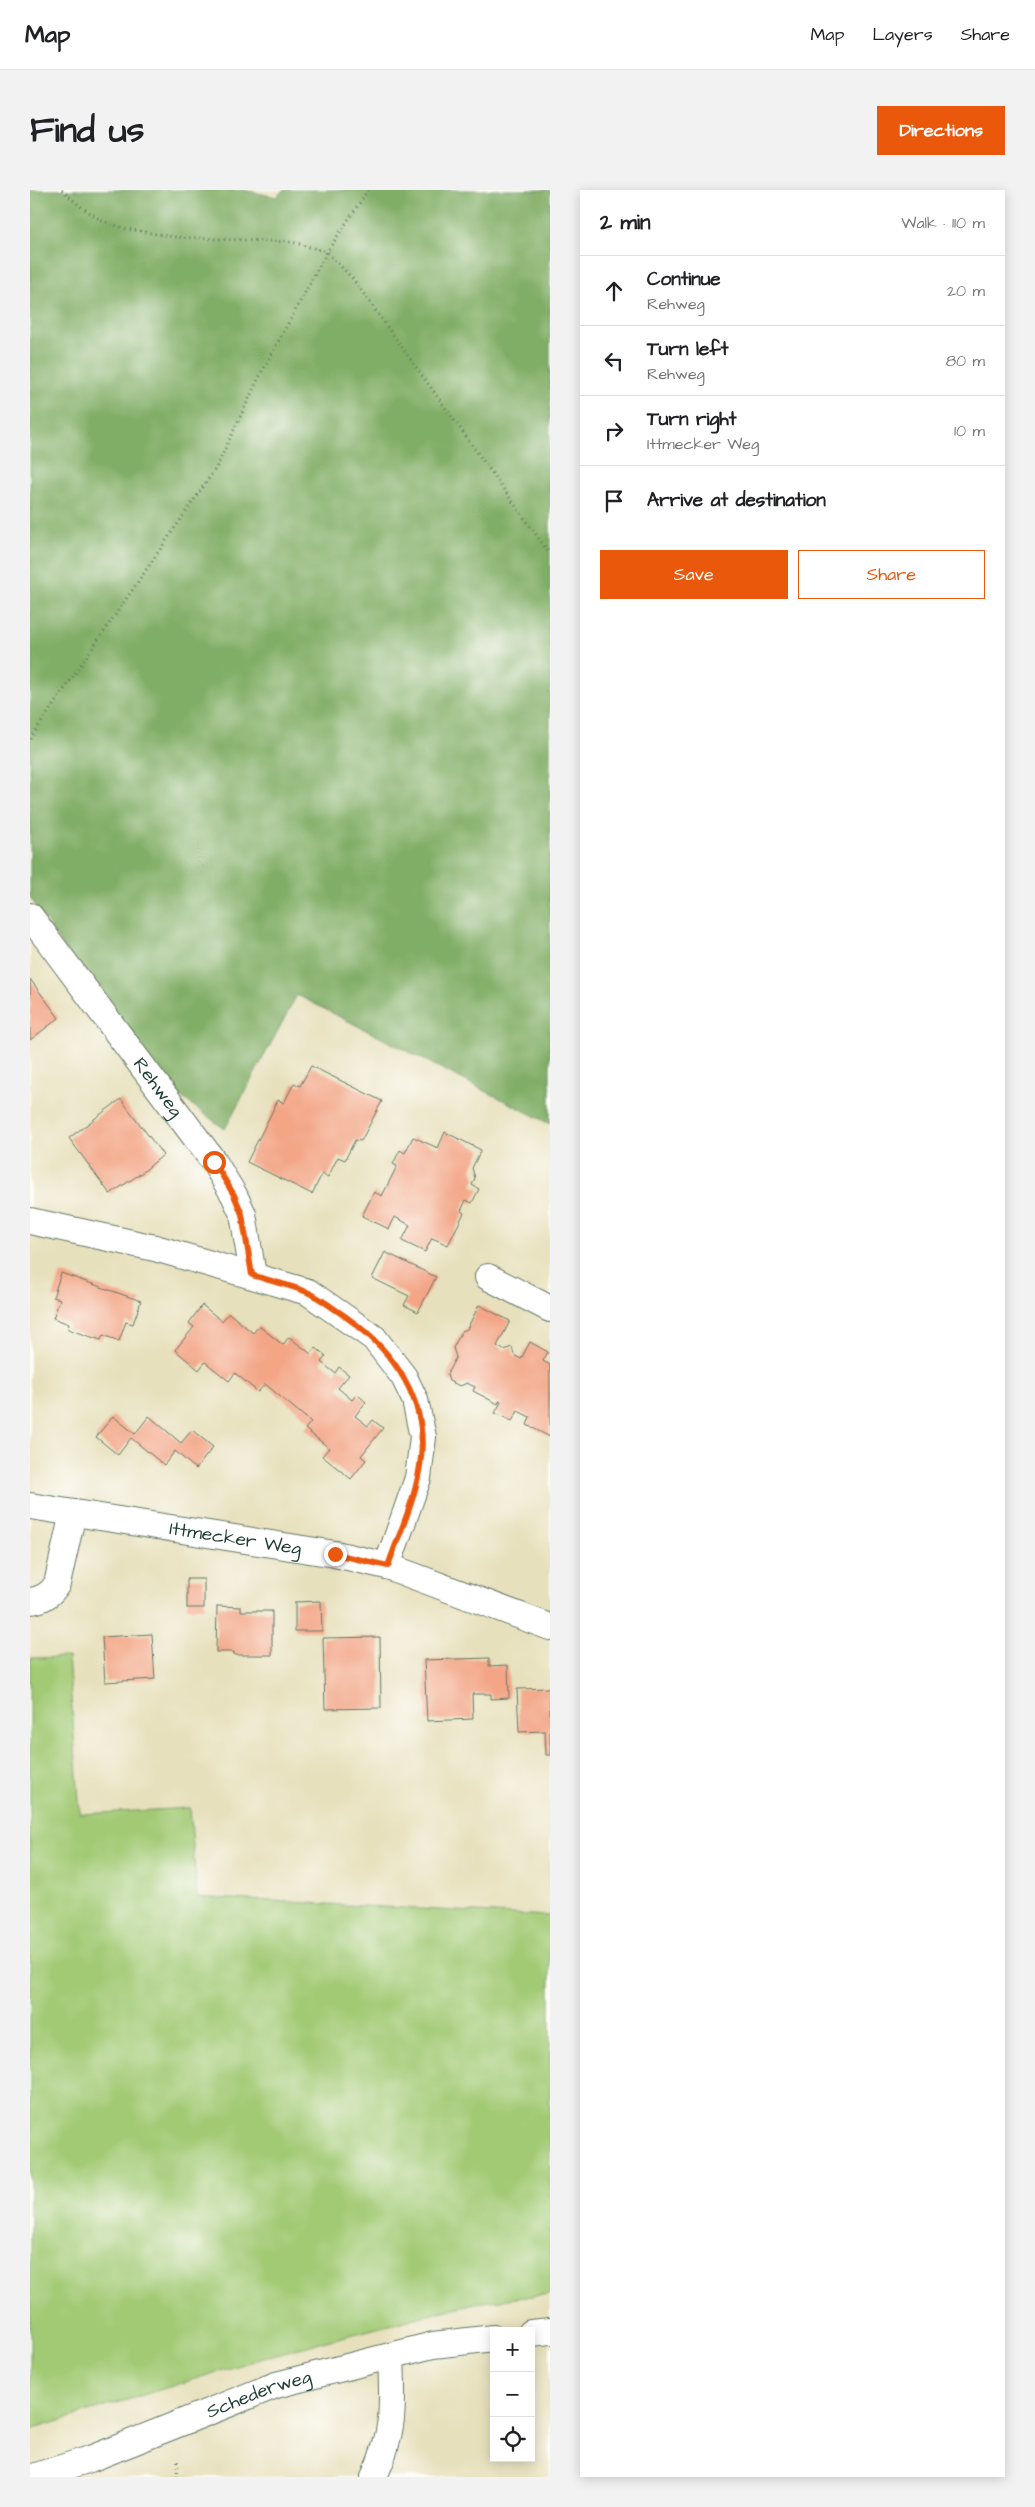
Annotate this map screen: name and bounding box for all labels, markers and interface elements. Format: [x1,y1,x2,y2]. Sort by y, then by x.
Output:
text: Map [25,18,70,52]
text: Map [810,22,844,47]
text: Layers [872,22,933,47]
text: Share [961,22,1010,47]
text: Find us [30,106,144,155]
button: Directions [877,106,1005,155]
text: 2 min [600,208,650,237]
text: Walk · 110 m [901,212,985,234]
text: Continue [647,266,721,293]
icon: ahead [600,277,628,305]
text: 20 m [947,280,985,302]
text: Rehweg [647,293,705,315]
text: Turn left [647,336,728,363]
icon: left [600,347,628,375]
text: 80 m [946,350,985,372]
text: Rehweg [647,363,705,385]
text: Turn right [647,406,736,433]
icon: right [600,417,628,445]
text: 10 m [954,420,985,442]
text: Ittmecker Weg [647,433,759,455]
icon: arrive [600,487,628,515]
text: Arrive at destination [647,487,826,514]
button: Save [600,550,788,599]
button: Share [798,550,985,599]
street label: Rehweg [127,1052,190,1124]
route start [203,1151,226,1174]
street label: Ittmecker Weg [167,1515,304,1563]
route end [324,1543,347,1566]
map controls [490,2327,535,2462]
button: + [490,2327,535,2372]
street label: Schederweg [202,2363,315,2425]
button: − [490,2372,535,2417]
button: locate [490,2417,535,2462]

